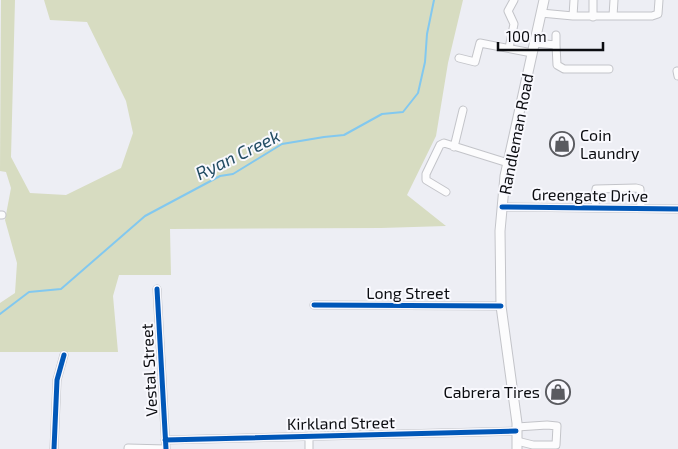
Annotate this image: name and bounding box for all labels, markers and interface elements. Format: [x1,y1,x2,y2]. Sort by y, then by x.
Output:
scale bar [498,20,603,52]
text: 100 m [506,27,547,45]
street label: Randleman Road [494,72,537,196]
water label: Ryan Creek [192,124,283,184]
place label: Coin Laundry [580,125,640,162]
shop icon: Coin Laundry [549,131,575,157]
street label: Greengate Drive [532,184,648,205]
street label: Long Street [366,283,450,302]
street label: Vestal Street [137,323,160,417]
shop icon: Cabrera Tires [545,379,571,405]
place label: Cabrera Tires [444,382,540,401]
street label: Kirkland Street [287,412,395,433]

